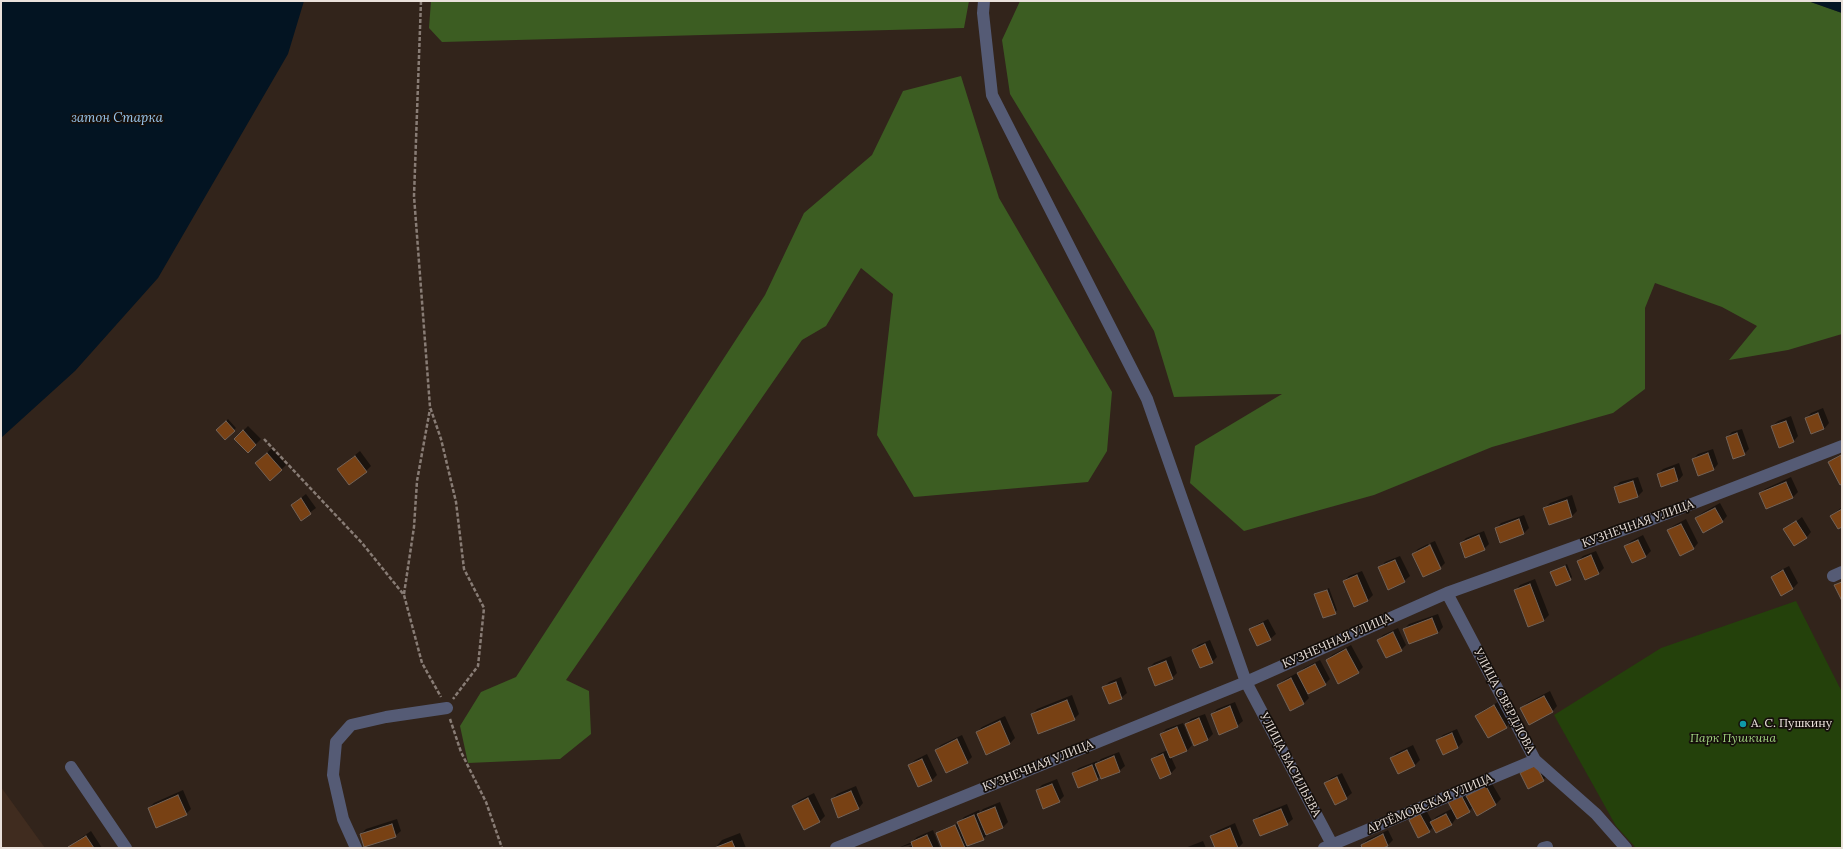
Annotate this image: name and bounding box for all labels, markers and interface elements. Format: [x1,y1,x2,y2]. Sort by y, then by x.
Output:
water label: затон Старка [71,110,163,126]
street label: КУЗНЕЧНАЯ УЛИЦА [1580,497,1696,551]
street label: КУЗНЕЧНАЯ УЛИЦА [1280,610,1394,672]
street label: УЛИЦА СВЕРДЛОВА [1470,646,1538,756]
street label: УЛИЦА ВАСИЛЬЕВА [1256,710,1324,820]
place label: А. С. Пушкину [1751,717,1832,731]
marker: А. С. Пушкину [1738,719,1748,729]
park label: Парк Пушкина [1690,732,1776,746]
street label: КУЗНЕЧНАЯ УЛИЦА [981,737,1095,795]
street label: АРТЁМОВСКАЯ УЛИЦА [1365,771,1495,837]

